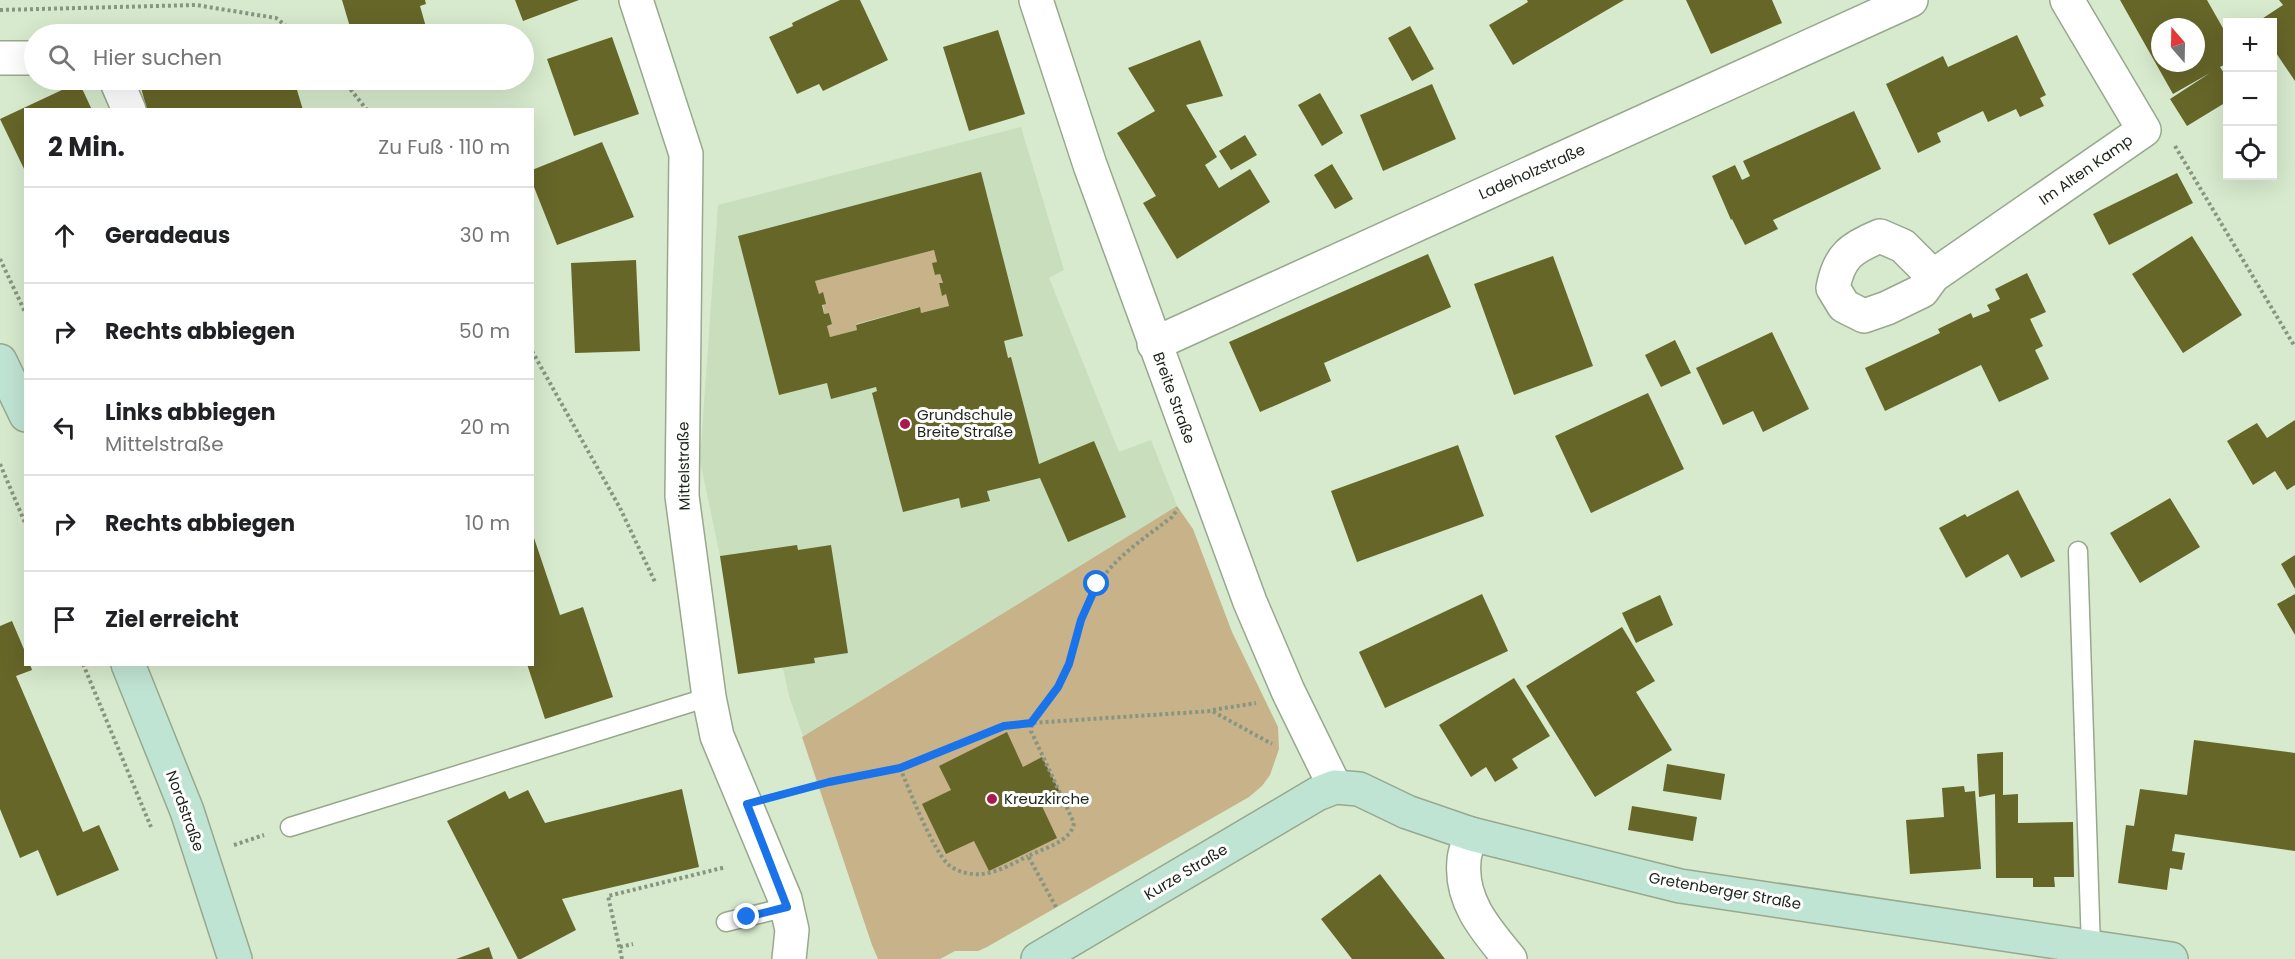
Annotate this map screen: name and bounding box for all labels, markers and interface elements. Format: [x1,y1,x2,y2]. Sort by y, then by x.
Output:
north arrow [2151,18,2205,72]
map controls [2223,18,2277,180]
button: + [2223,18,2277,72]
search box [24,24,534,90]
icon: search [45,41,78,74]
text: Hier suchen [93,42,222,73]
button: − [2223,72,2277,126]
button: locate [2223,126,2277,180]
text: 2 Min. [48,129,125,165]
street label: Im Alten Kamp [2035,129,2137,210]
text: Zu Fuß · 110 m [378,133,510,161]
street label: Ladeholzstraße [1475,139,1588,204]
icon: ahead [48,219,81,252]
text: Geradeaus [105,220,230,251]
text: 30 m [460,221,510,249]
icon: right [48,315,81,348]
text: Rechts abbiegen [105,316,295,347]
text: 50 m [459,317,510,345]
street label: Breite Straße [1148,349,1201,447]
text: Links abbiegen [105,397,276,428]
place label: Grundschule Breite Straße [917,404,1013,442]
icon: left [48,411,81,444]
text: 20 m [460,413,510,441]
marker: Grundschule Breite Straße [898,417,912,431]
street label: Mittelstraße [672,421,695,511]
text: Mittelstraße [105,430,224,458]
icon: right [48,507,81,540]
text: Rechts abbiegen [105,508,295,539]
text: 10 m [465,509,510,537]
route start [1083,570,1109,596]
icon: arrive [48,603,81,636]
text: Ziel erreicht [105,604,239,635]
street label: Nordstraße [161,768,210,854]
place label: Kreuzkirche [1004,788,1089,809]
marker: Kreuzkirche [985,792,999,806]
street label: Kurze Straße [1140,838,1231,905]
street label: Gretenberger Straße [1647,867,1803,914]
route end [733,903,759,929]

